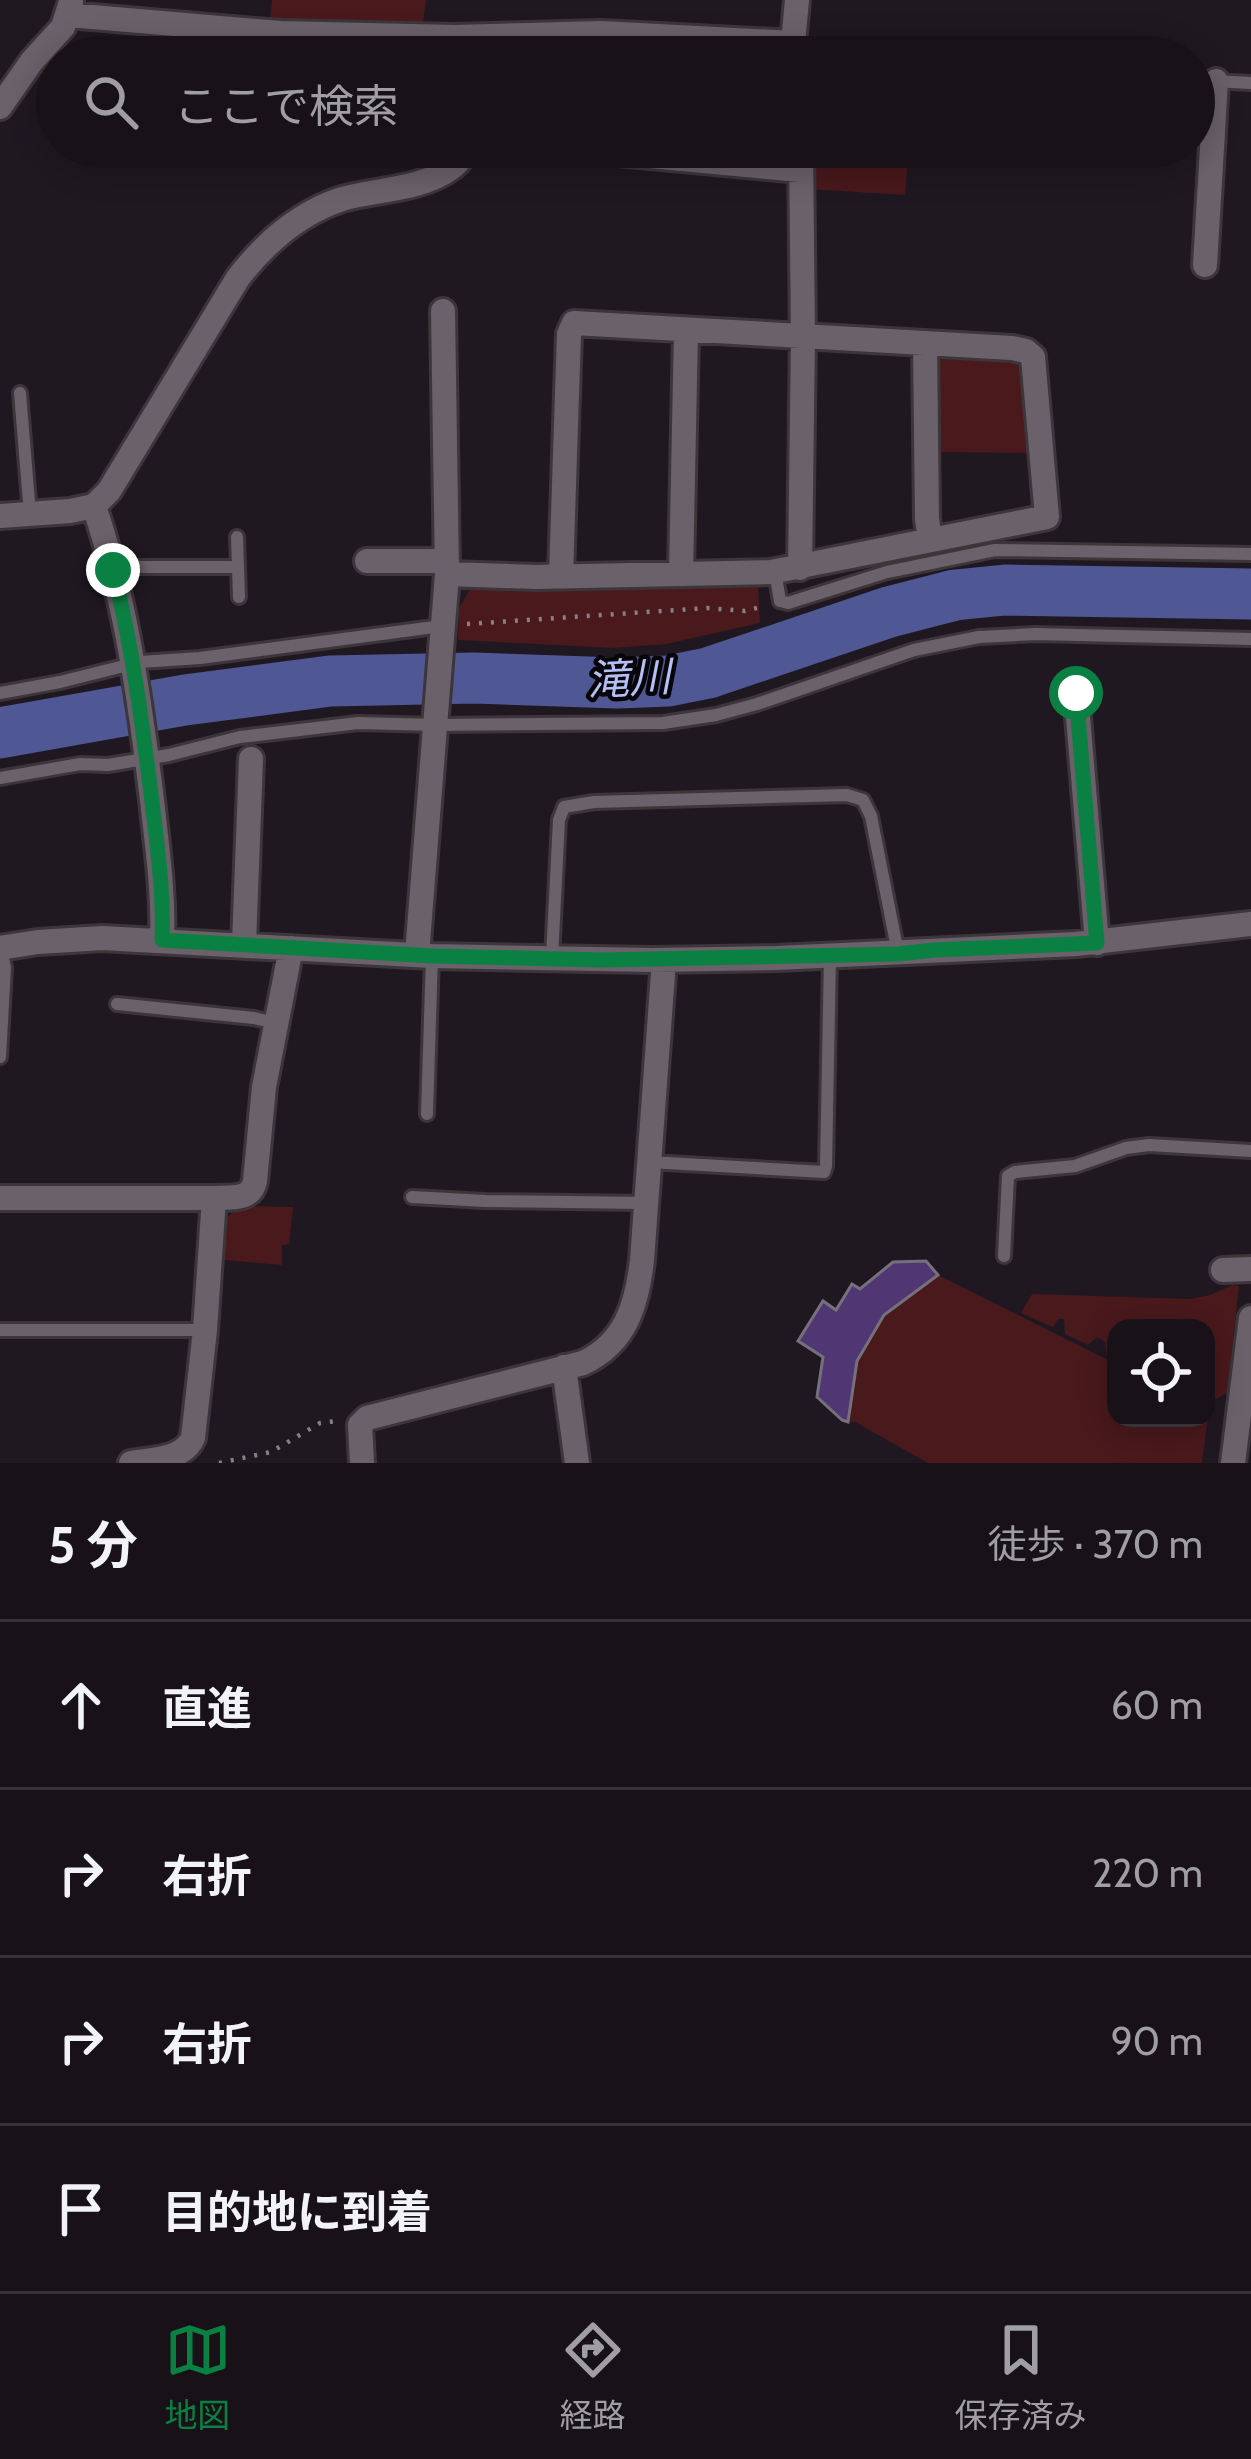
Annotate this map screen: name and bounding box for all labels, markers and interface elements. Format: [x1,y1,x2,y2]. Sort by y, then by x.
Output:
search box [36,36,1215,168]
icon: search [78,69,144,135]
text: ここで検索 [174,79,399,133]
route end [86,543,140,597]
water label: 滝川 [586,650,676,706]
route start [1049,666,1103,720]
map controls [1107,1319,1215,1427]
button: locate [1107,1319,1215,1427]
text: 5 分 [48,1514,138,1576]
text: 徒歩 · 370 m [988,1520,1203,1568]
icon: ahead [48,1672,114,1738]
text: 直進 [162,1681,252,1735]
text: 60 m [1111,1681,1203,1729]
icon: right [48,1840,114,1906]
text: 右折 [162,1849,252,1903]
text: 220 m [1092,1849,1203,1897]
icon: right [48,2008,114,2074]
text: 右折 [162,2017,252,2071]
text: 90 m [1111,2017,1203,2065]
icon: arrive [48,2176,114,2242]
text: 目的地に到着 [162,2185,432,2239]
tab: 地図 [165,2317,231,2437]
tab: 経路 [560,2317,626,2437]
tab: 保存済み [955,2317,1087,2437]

